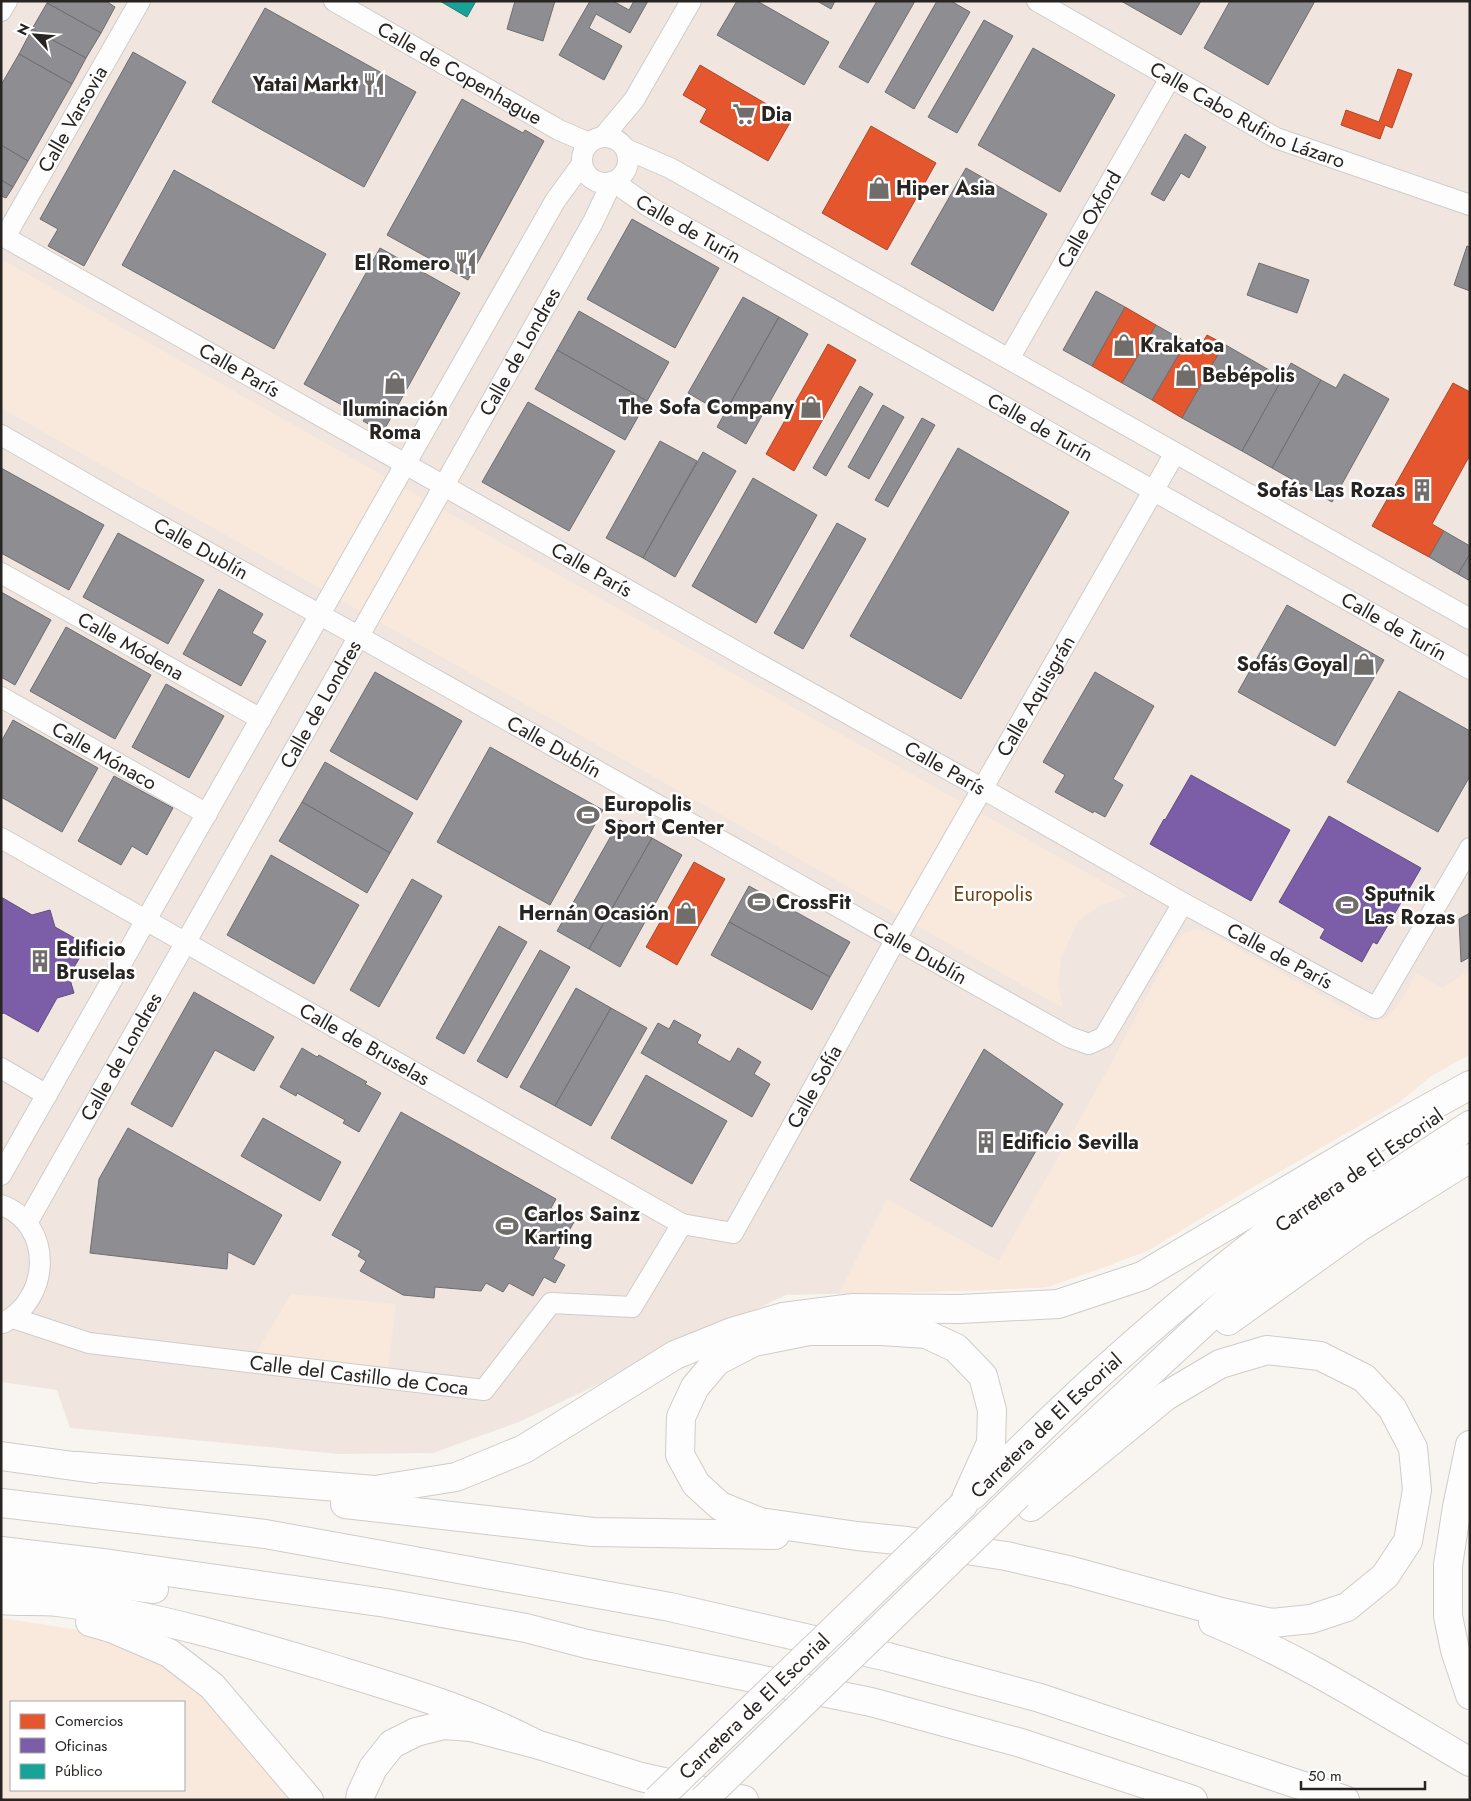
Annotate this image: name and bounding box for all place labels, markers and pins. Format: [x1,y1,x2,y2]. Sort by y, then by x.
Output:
place label: Yatai Markt [252,70,359,99]
restaurant icon: Yatai Markt [361,71,387,97]
place label: Dia [761,100,792,129]
supermarket icon: Dia [731,101,757,127]
place label: Hiper Asia [896,174,995,203]
shop icon: Hiper Asia [866,175,892,201]
place label: El Romero [354,249,450,278]
restaurant icon: El Romero [453,250,479,276]
place label: Krakatoa [1140,331,1224,360]
shop icon: Krakatoa [1111,332,1137,358]
place label: Bebépolis [1202,361,1295,390]
shop icon: Bebépolis [1173,362,1199,388]
shop icon: Iluminación Roma [382,370,408,396]
place label: The Sofa Company [619,393,795,422]
shop icon: The Sofa Company [798,394,824,420]
place label: Iluminación Roma [342,395,448,447]
place label: Sofás Las Rozas [1257,476,1405,505]
building icon: Sofás Las Rozas [1409,477,1435,503]
place label: Sofás Goyal [1236,650,1348,679]
shop icon: Sofás Goyal [1351,651,1377,677]
place label: Europolis Sport Center [604,790,725,842]
sports icon: Europolis Sport Center [575,802,601,828]
place label: Sputnik Las Rozas [1364,880,1455,932]
place label: CrossFit [776,888,852,917]
sports icon: CrossFit [746,889,772,915]
sports icon: Sputnik Las Rozas [1334,892,1360,918]
place label: Hernán Ocasión [519,899,669,928]
shop icon: Hernán Ocasión [673,900,699,926]
place label: Edificio Bruselas [56,935,135,987]
building icon: Edificio Bruselas [27,948,53,974]
place label: Edificio Sevilla [1002,1128,1139,1157]
building icon: Edificio Sevilla [973,1129,999,1155]
place label: Carlos Sainz Karting [524,1200,641,1252]
sports icon: Carlos Sainz Karting [494,1213,520,1239]

